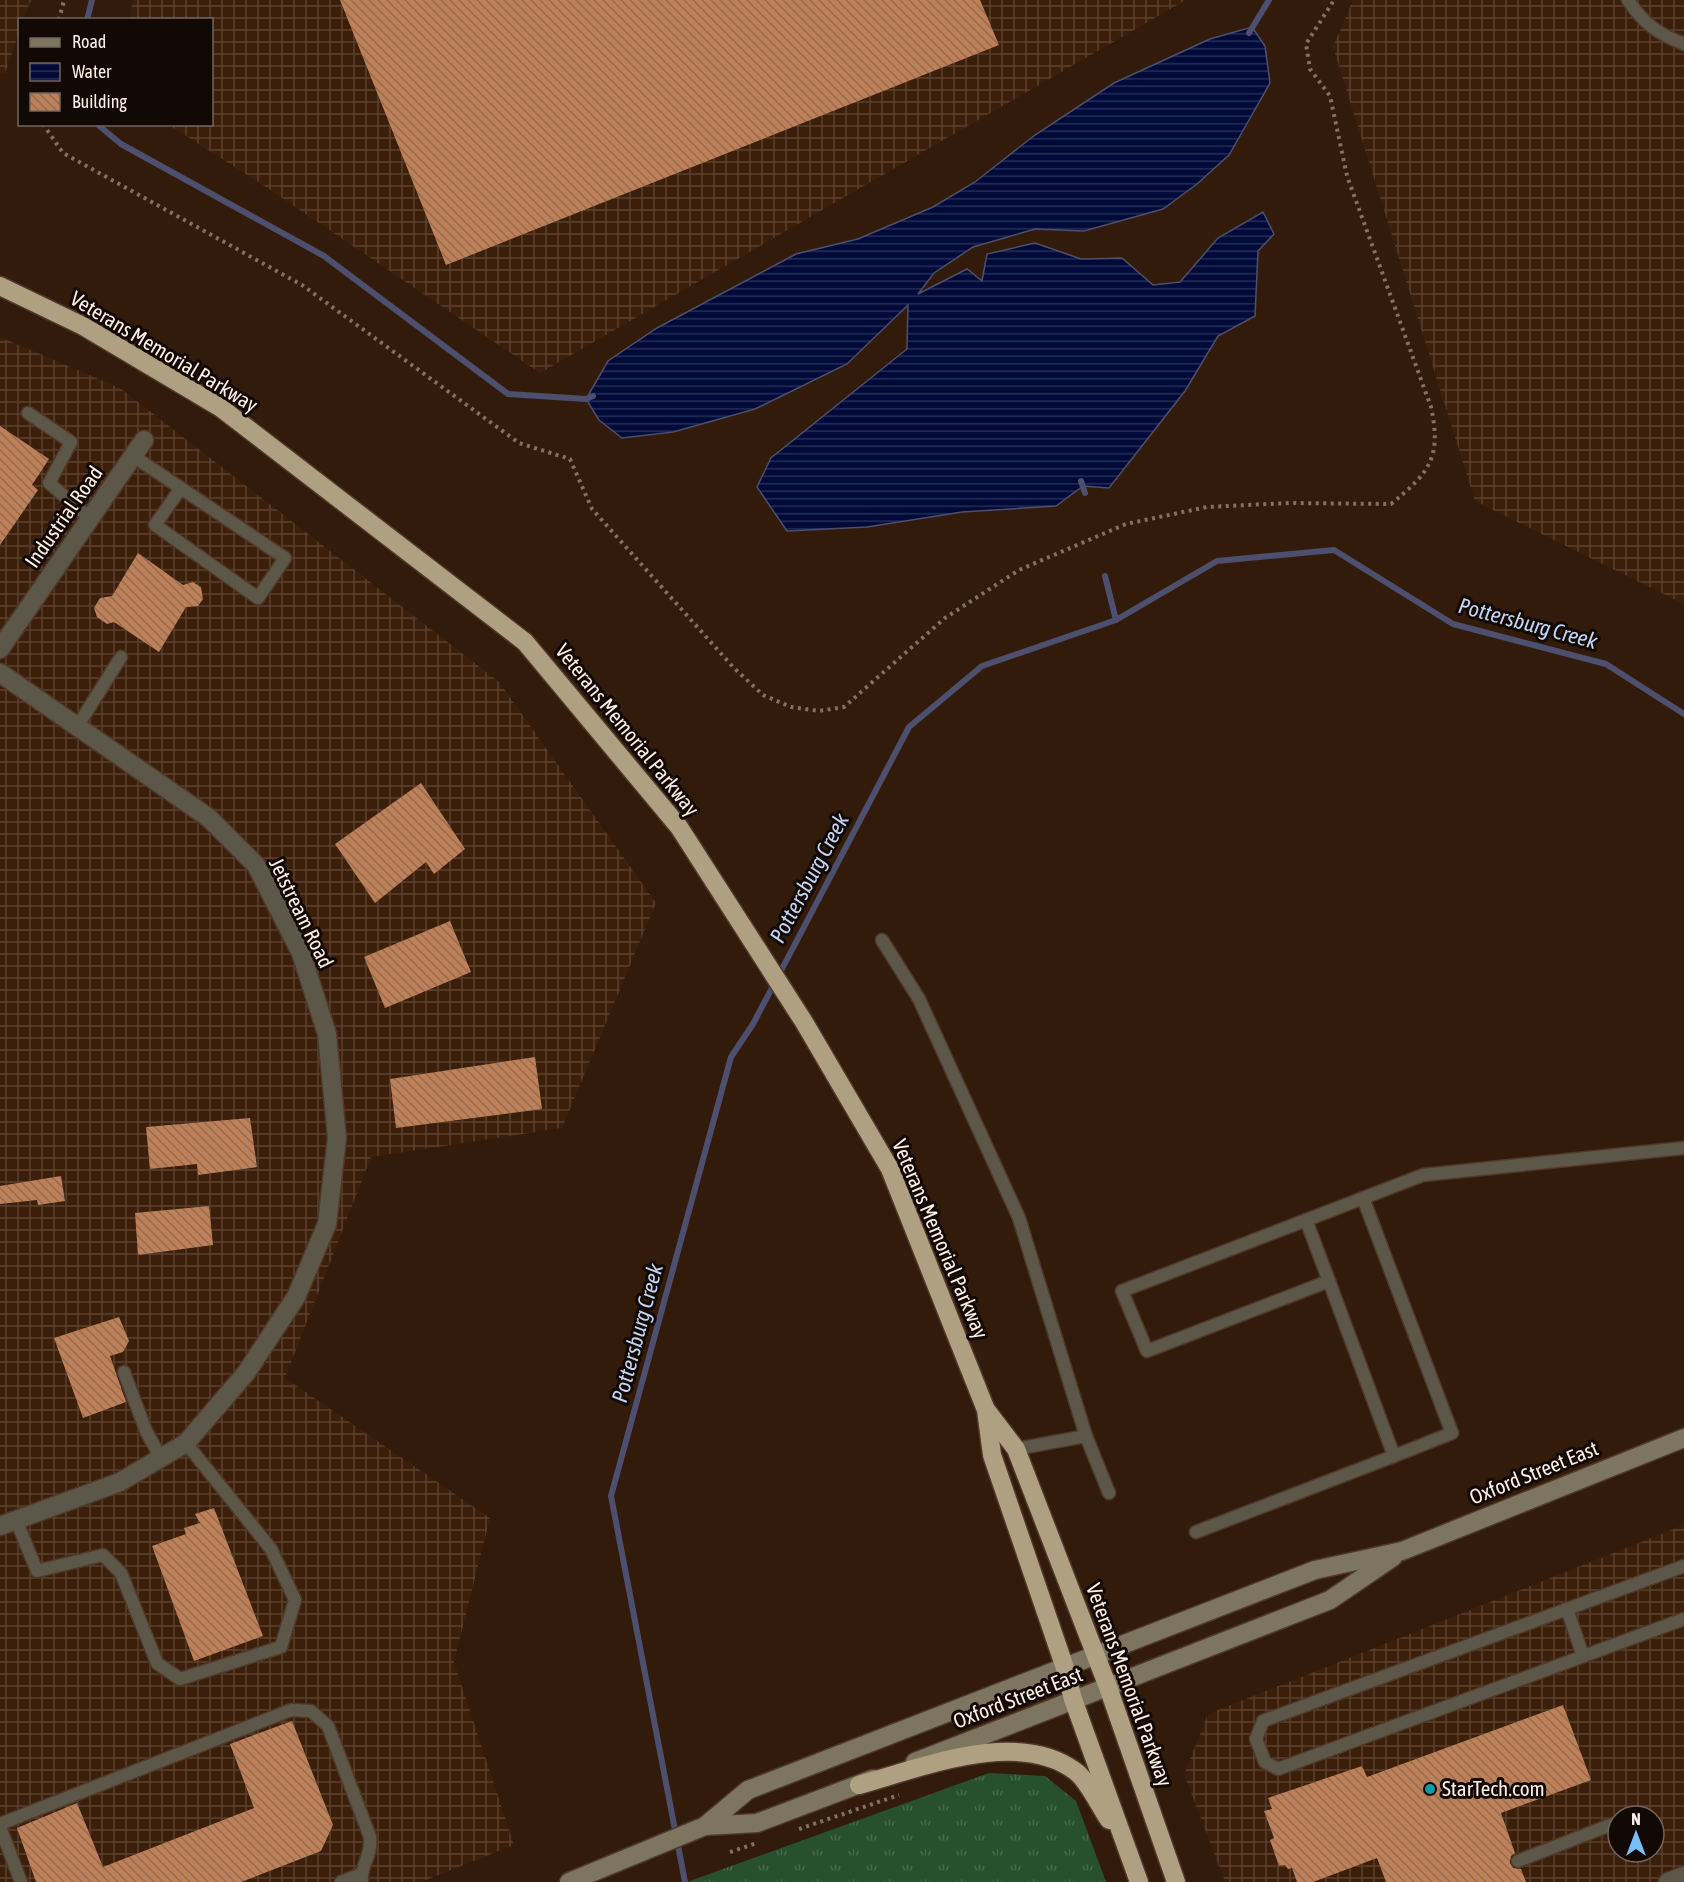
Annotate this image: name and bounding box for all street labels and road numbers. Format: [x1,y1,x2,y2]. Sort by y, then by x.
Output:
street label: Veterans Memorial Parkway [67,286,263,417]
street label: Industrial Road [19,461,107,572]
street label: Veterans Memorial Parkway [551,639,705,820]
street label: Jetstream Road [265,854,339,971]
street label: Veterans Memorial Parkway [888,1135,994,1342]
street label: Oxford Street East [1466,1435,1601,1509]
street label: Veterans Memorial Parkway [1082,1580,1178,1790]
street label: Oxford Street East [950,1661,1086,1733]

